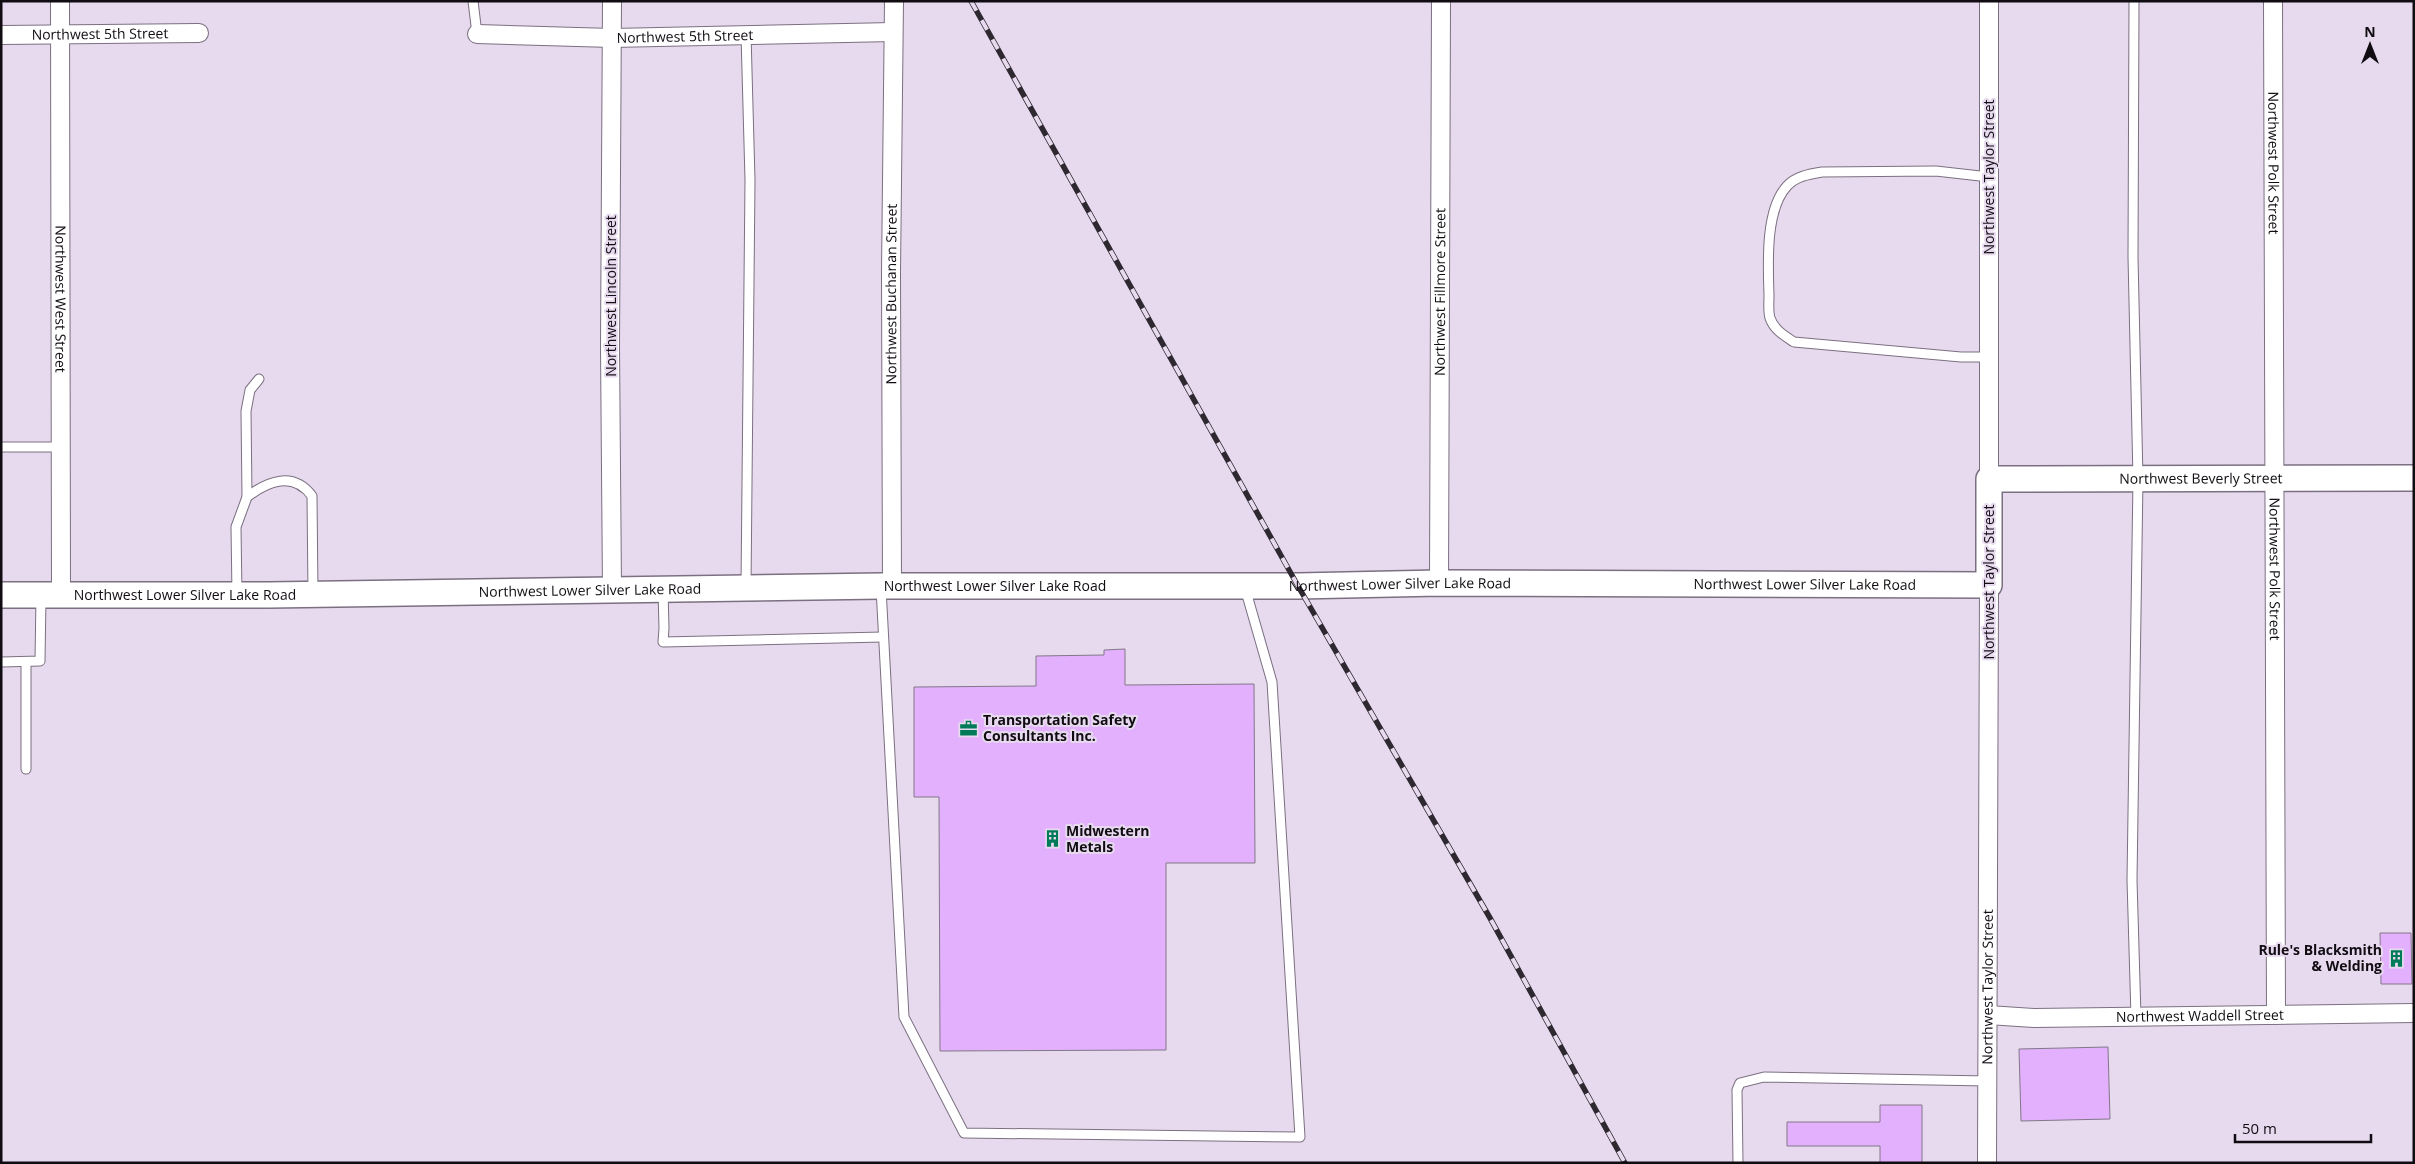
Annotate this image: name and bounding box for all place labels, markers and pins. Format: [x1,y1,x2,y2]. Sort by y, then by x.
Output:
place label: Transportation Safety Consultants Inc. [983,710,1136,745]
office icon: Transportation Safety Consultants Inc. [959,718,979,738]
place label: Midwestern Metals [1066,821,1149,856]
building icon: Midwestern Metals [1042,829,1062,849]
place label: Rule's Blacksmith & Welding [2258,940,2382,975]
building icon: Rule's Blacksmith & Welding [2386,948,2406,968]

